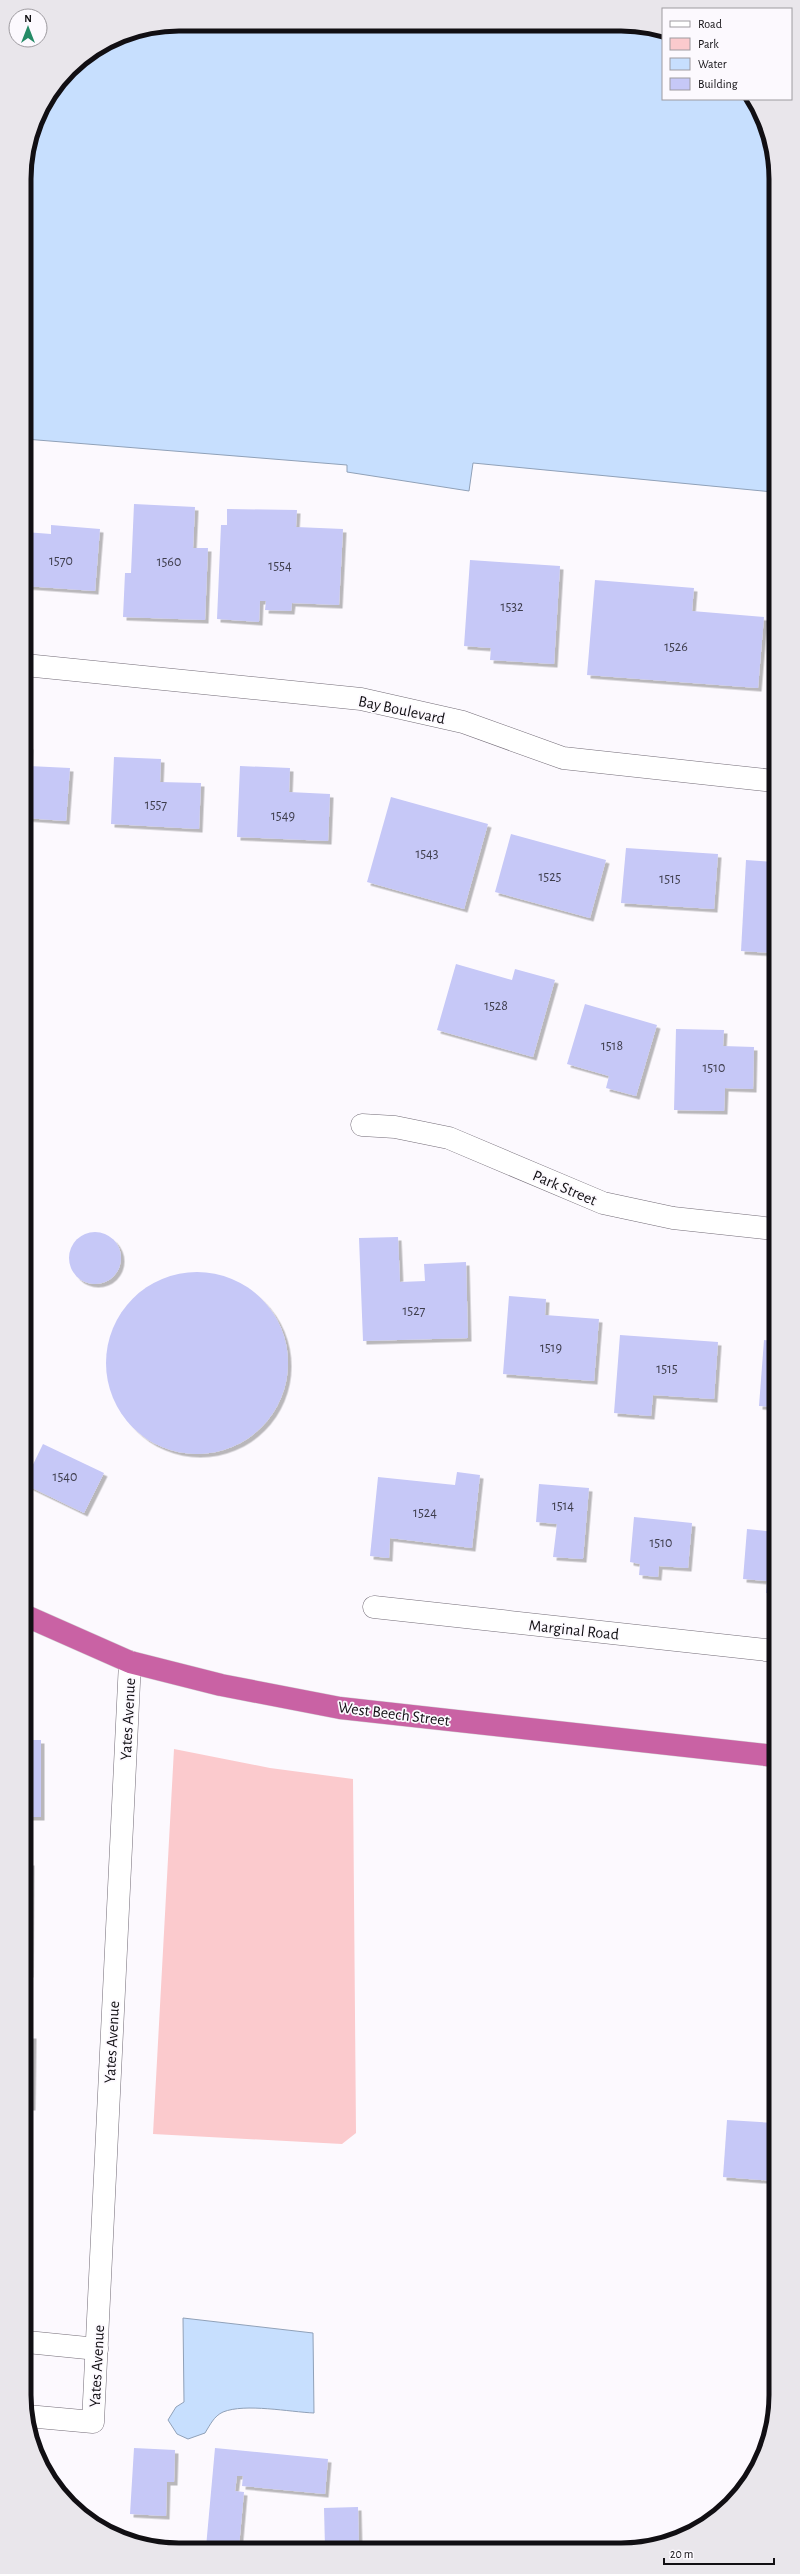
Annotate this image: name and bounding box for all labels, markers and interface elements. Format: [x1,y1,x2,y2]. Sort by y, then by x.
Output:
north arrow [8,8,48,48]
legend [662,8,792,100]
text: N [24,13,32,24]
text: Road [698,18,722,30]
text: Park [698,38,719,50]
text: Water [698,58,727,70]
text: Building [698,78,738,90]
house number: 1570 [49,554,73,568]
house number: 1560 [157,555,181,569]
house number: 1554 [268,559,292,573]
house number: 1532 [501,600,523,614]
house number: 1526 [664,640,688,654]
street label: Bay Boulevard [357,693,447,728]
house number: 1557 [145,798,167,812]
house number: 1549 [271,809,295,823]
house number: 1543 [415,847,439,861]
house number: 1525 [539,870,562,884]
house number: 1515 [659,872,681,886]
house number: 1528 [484,999,508,1013]
house number: 1518 [601,1039,623,1053]
house number: 1510 [703,1061,725,1075]
street label: Park Street [530,1167,599,1209]
house number: 1527 [403,1304,426,1318]
house number: 1519 [540,1341,562,1355]
house number: 1515 [656,1362,678,1376]
house number: 1540 [53,1470,77,1484]
house number: 1514 [552,1499,574,1513]
house number: 1524 [413,1506,437,1520]
house number: 1510 [650,1536,672,1550]
street label: Marginal Road [528,1617,620,1643]
street label: Yates Avenue [118,1678,138,1761]
street label: West Beech Street [337,1699,451,1729]
street label: Yates Avenue [102,2001,122,2084]
street label: Yates Avenue [87,2325,107,2408]
scale bar [664,2540,774,2566]
text: 20 m [670,2548,693,2560]

